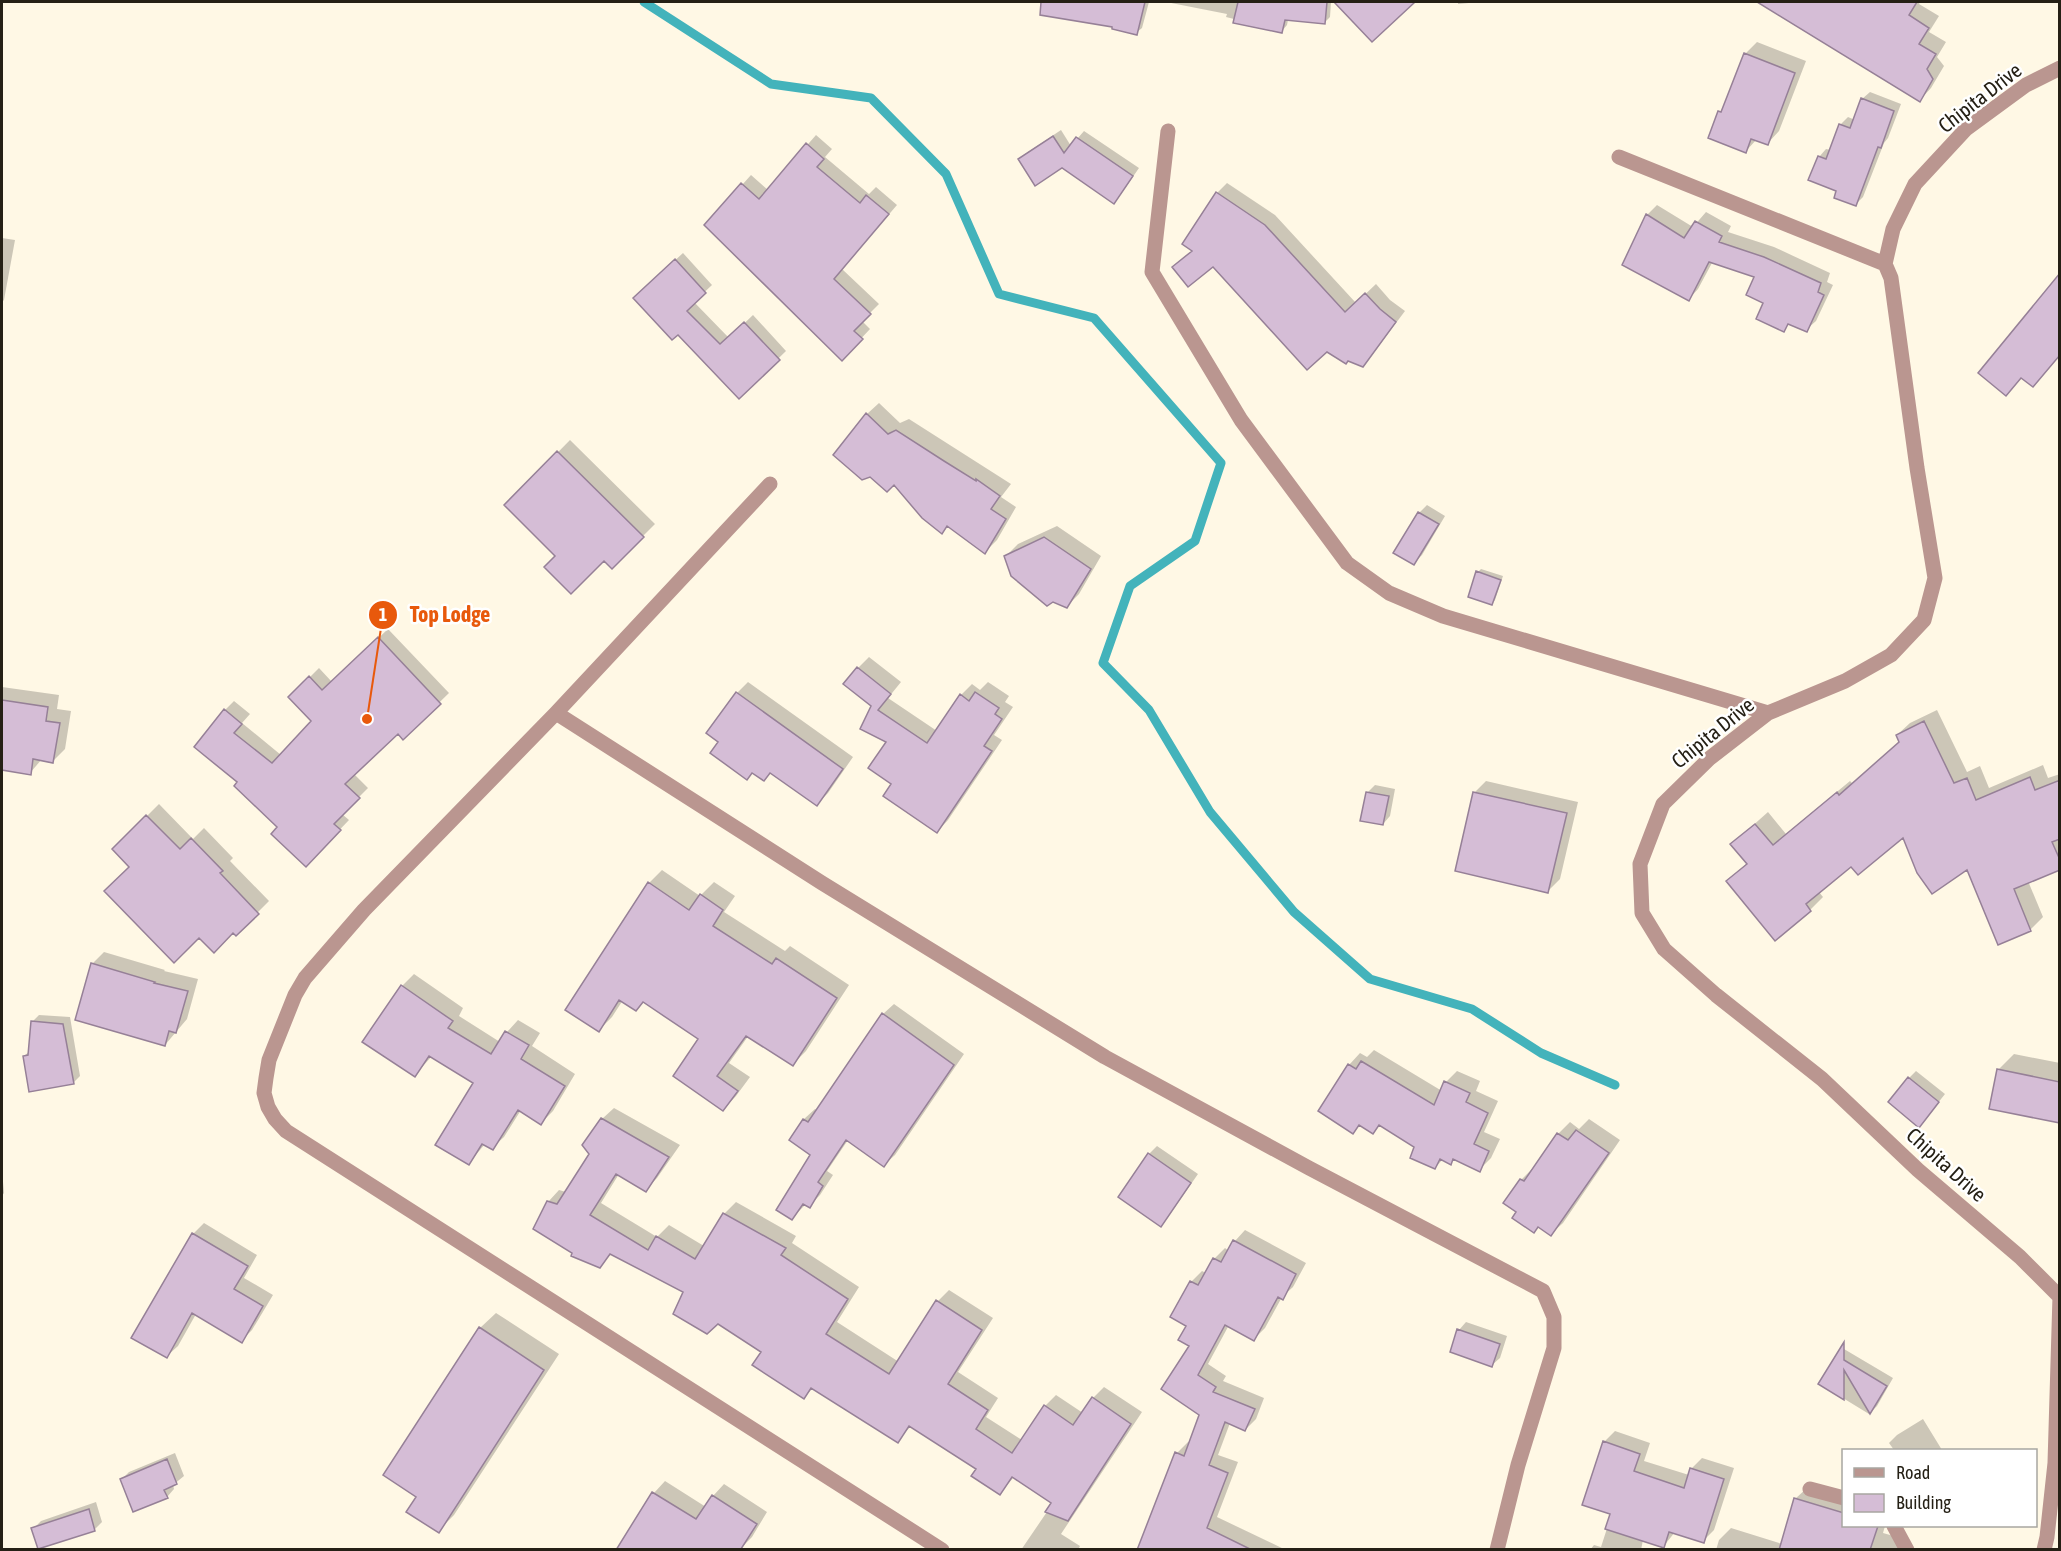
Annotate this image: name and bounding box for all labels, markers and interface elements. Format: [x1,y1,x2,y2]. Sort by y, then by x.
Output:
street label: Chipita Drive [1933,57,2026,137]
callout: Top Lodge [368,595,502,635]
text: Top Lodge [410,601,490,627]
text: 1 [379,604,387,625]
street label: Chipita Drive [1666,692,1758,773]
street label: Chipita Drive [1902,1122,1991,1206]
legend [1842,1449,2037,1527]
text: Road [1896,1462,1930,1483]
text: Building [1896,1492,1951,1513]

